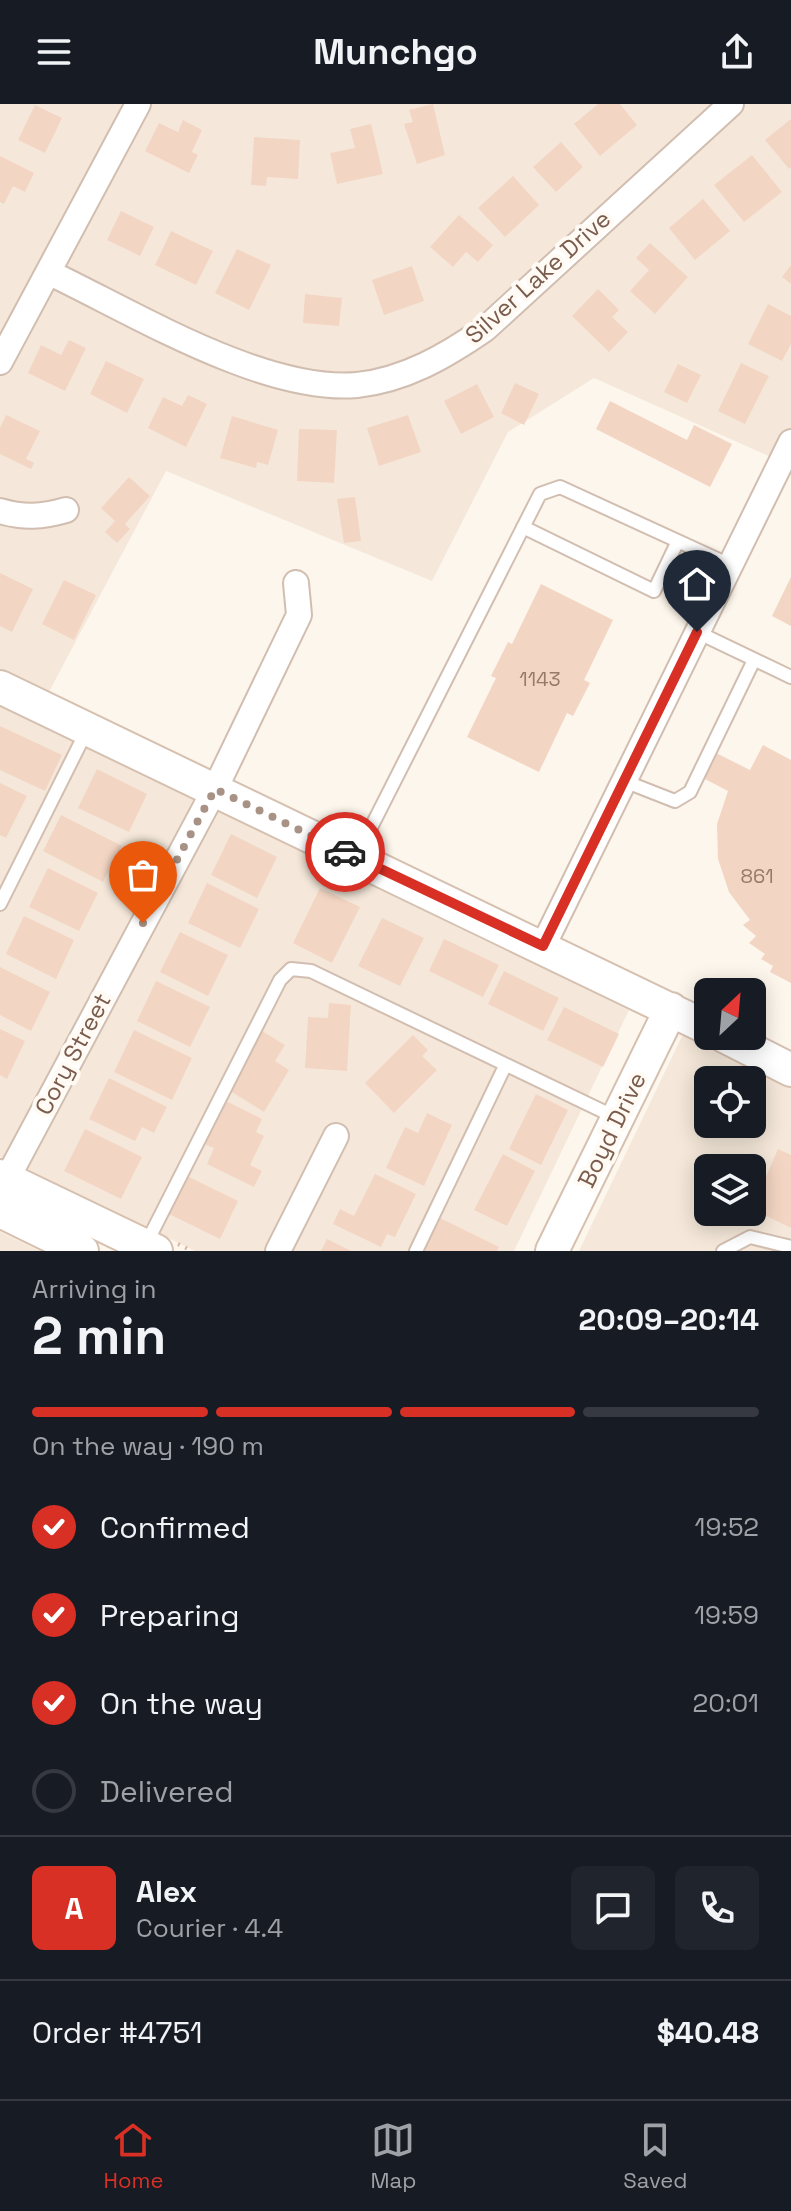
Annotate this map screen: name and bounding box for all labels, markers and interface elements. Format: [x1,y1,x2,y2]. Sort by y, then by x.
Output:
text: Munchgo [313,29,478,75]
icon: menu [32,30,76,74]
icon: share [715,30,759,74]
street label: Silver Lake Drive [458,203,617,350]
pin [663,550,731,632]
icon: home [675,562,719,606]
house number: 1143 [519,666,561,692]
courier [305,812,385,892]
icon: car [323,830,367,874]
pin [109,841,177,923]
icon: bag [121,853,165,897]
house number: 861 [740,863,774,889]
north arrow [694,978,766,1050]
map controls [694,978,766,1226]
street label: Cory Street [28,988,118,1120]
button: locate [694,1066,766,1138]
street label: Boyd Drive [570,1067,653,1193]
button: layers [694,1154,766,1226]
text: Arriving in [32,1272,156,1306]
text: 20:09–20:14 [578,1300,759,1339]
text: 2 min [32,1303,166,1369]
text: On the way · 190 m [32,1429,264,1463]
icon: check [32,1505,76,1549]
text: Confirmed [100,1508,250,1547]
text: 19:52 [695,1510,759,1544]
icon: check [32,1593,76,1637]
text: Preparing [100,1596,239,1635]
text: 19:59 [694,1598,759,1632]
icon: check [32,1681,76,1725]
text: On the way [100,1684,263,1723]
text: 20:01 [693,1686,759,1720]
text: Delivered [100,1772,234,1811]
button: chat [571,1866,655,1950]
button: phone [675,1866,759,1950]
text: Alex [136,1872,197,1911]
text: A [64,1889,84,1928]
text: Courier · 4.4 [136,1911,283,1945]
text: Order #4751 [32,2013,203,2052]
text: $40.48 [657,2013,759,2052]
tab: Home [104,2118,163,2194]
tab: Map [370,2118,416,2194]
tab: Saved [623,2118,688,2194]

